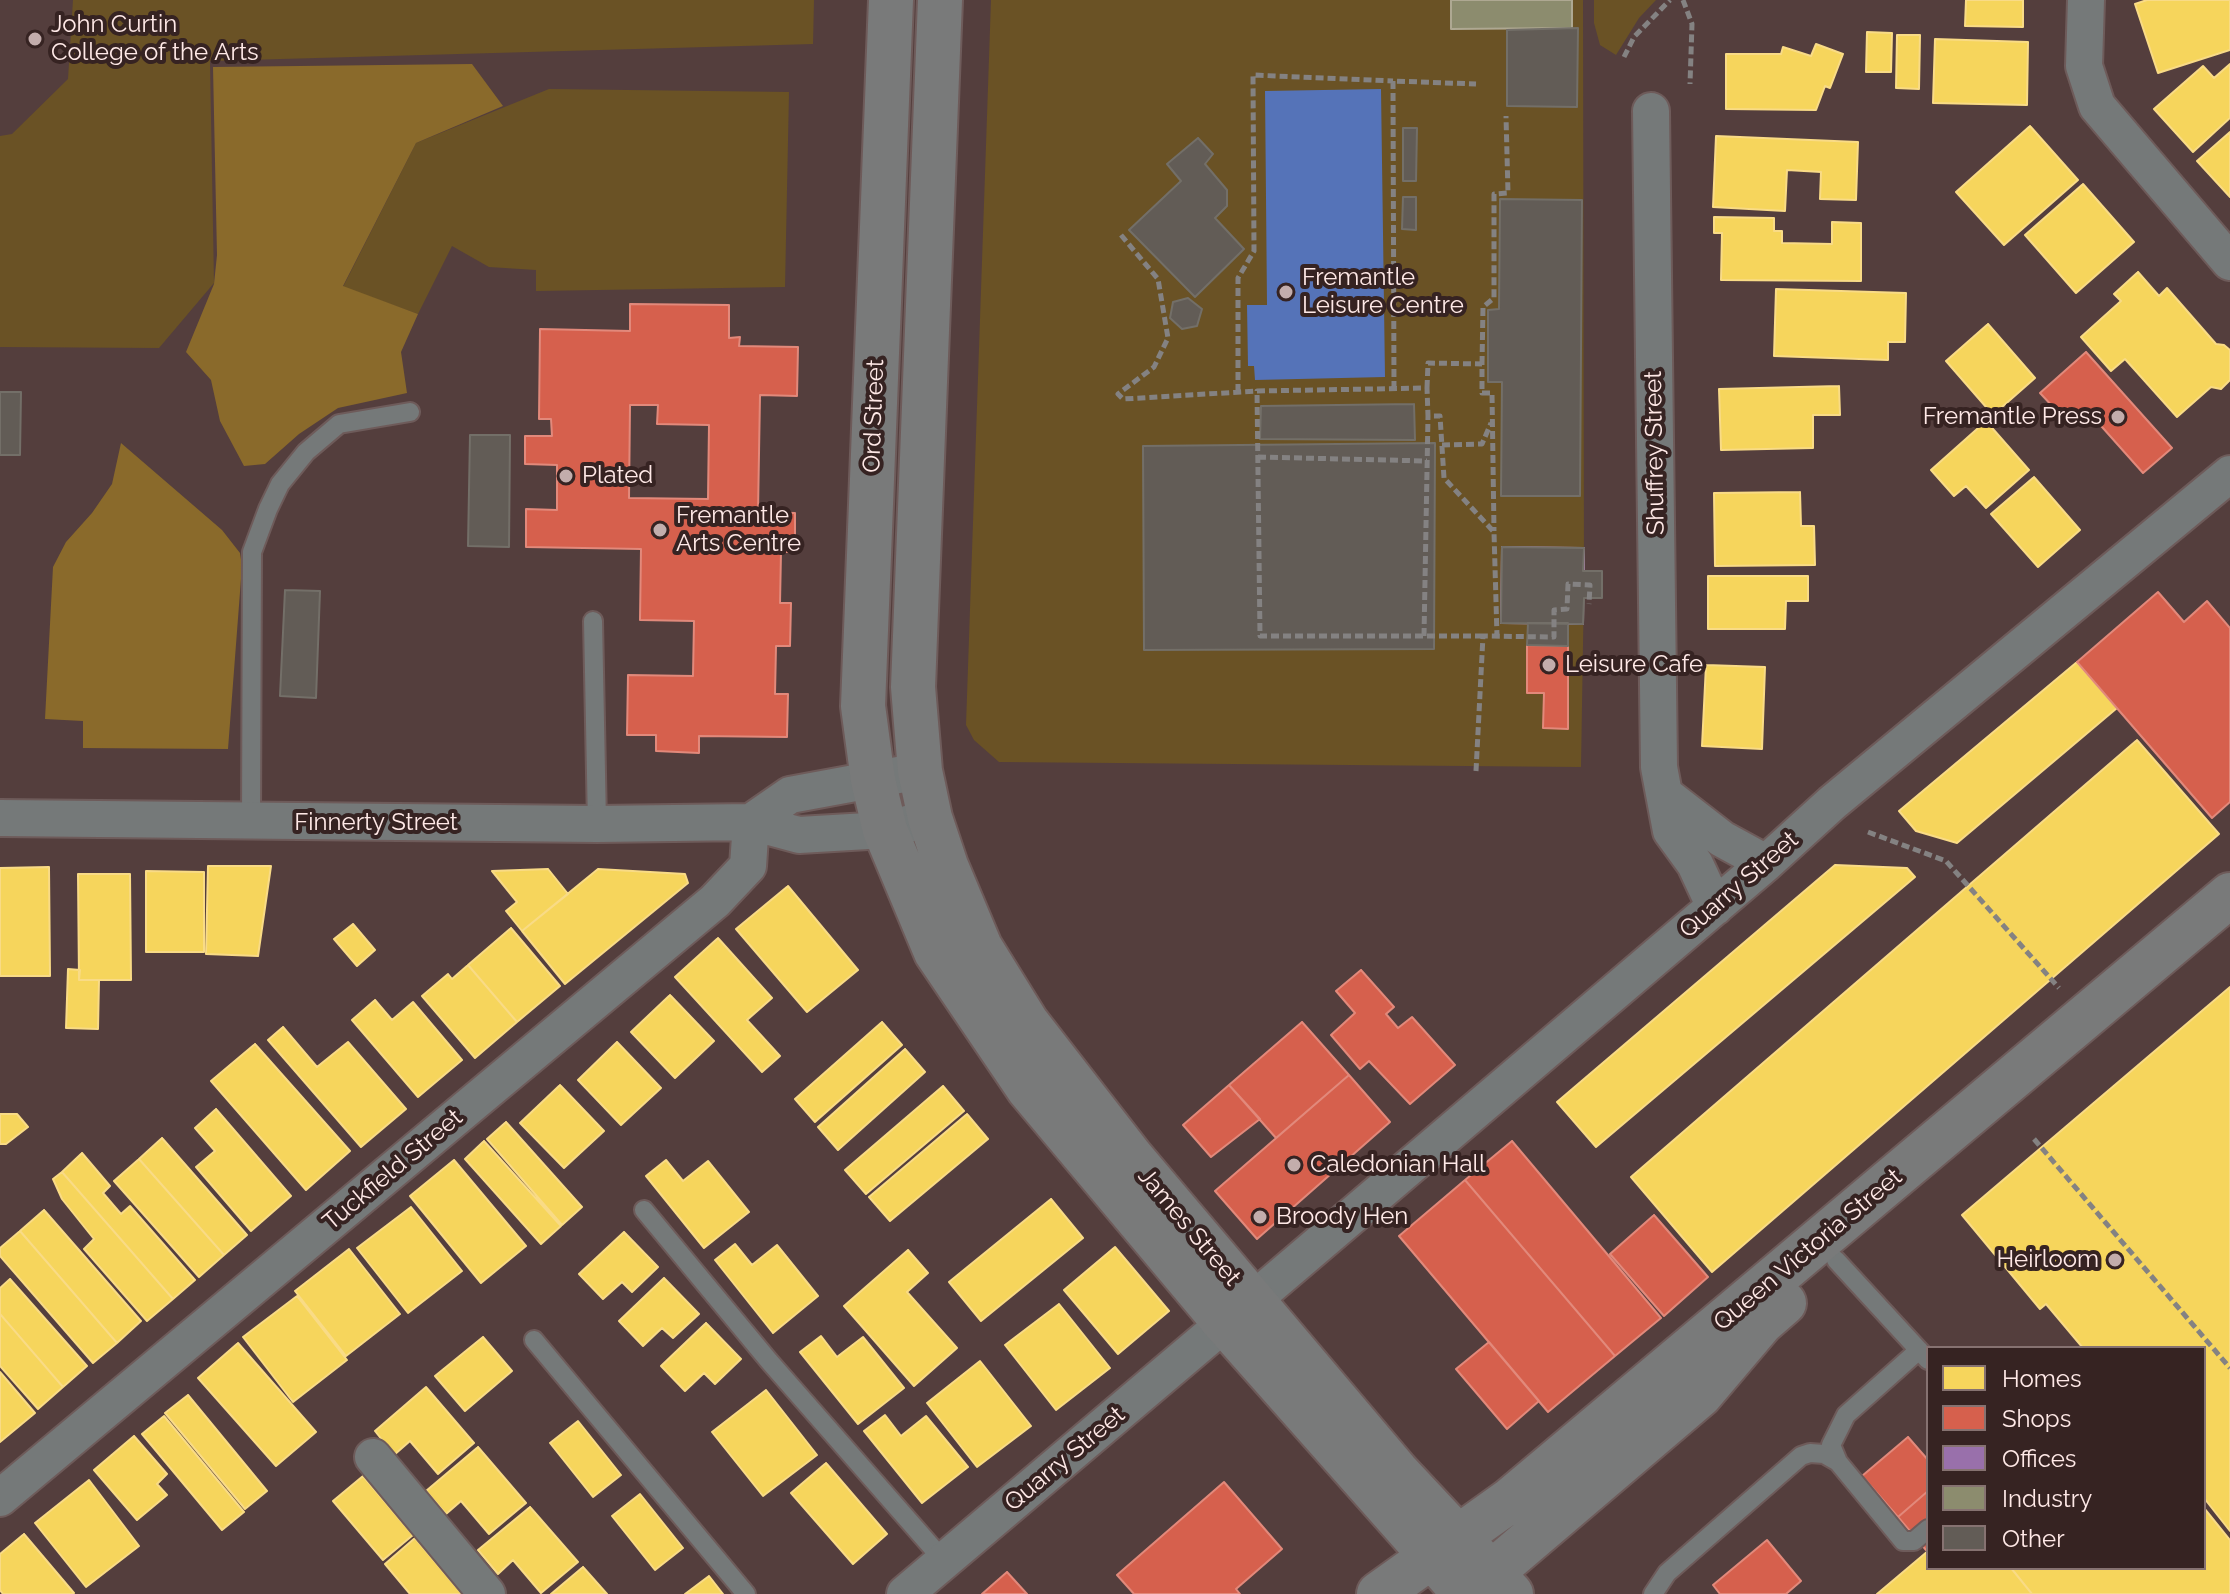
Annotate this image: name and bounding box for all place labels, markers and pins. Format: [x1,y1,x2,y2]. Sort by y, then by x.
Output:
place label: John Curtin College of the Arts [51,11,259,67]
marker: John Curtin College of the Arts [26,30,44,48]
place label: Fremantle Leisure Centre [1302,264,1464,320]
marker: Fremantle Leisure Centre [1277,283,1295,301]
place label: Fremantle Press [1923,403,2102,431]
marker: Fremantle Press [2109,408,2127,426]
place label: Plated [582,462,653,490]
marker: Plated [557,467,575,485]
place label: Fremantle Arts Centre [676,502,801,558]
marker: Fremantle Arts Centre [651,521,669,539]
place label: Leisure Cafe [1565,651,1703,679]
marker: Leisure Cafe [1540,656,1558,674]
place label: Caledonian Hall [1310,1151,1486,1179]
marker: Caledonian Hall [1285,1156,1303,1174]
place label: Broody Hen [1276,1203,1408,1231]
marker: Broody Hen [1251,1208,1269,1226]
place label: Heirloom [1997,1246,2099,1274]
marker: Heirloom [2106,1251,2124,1269]

